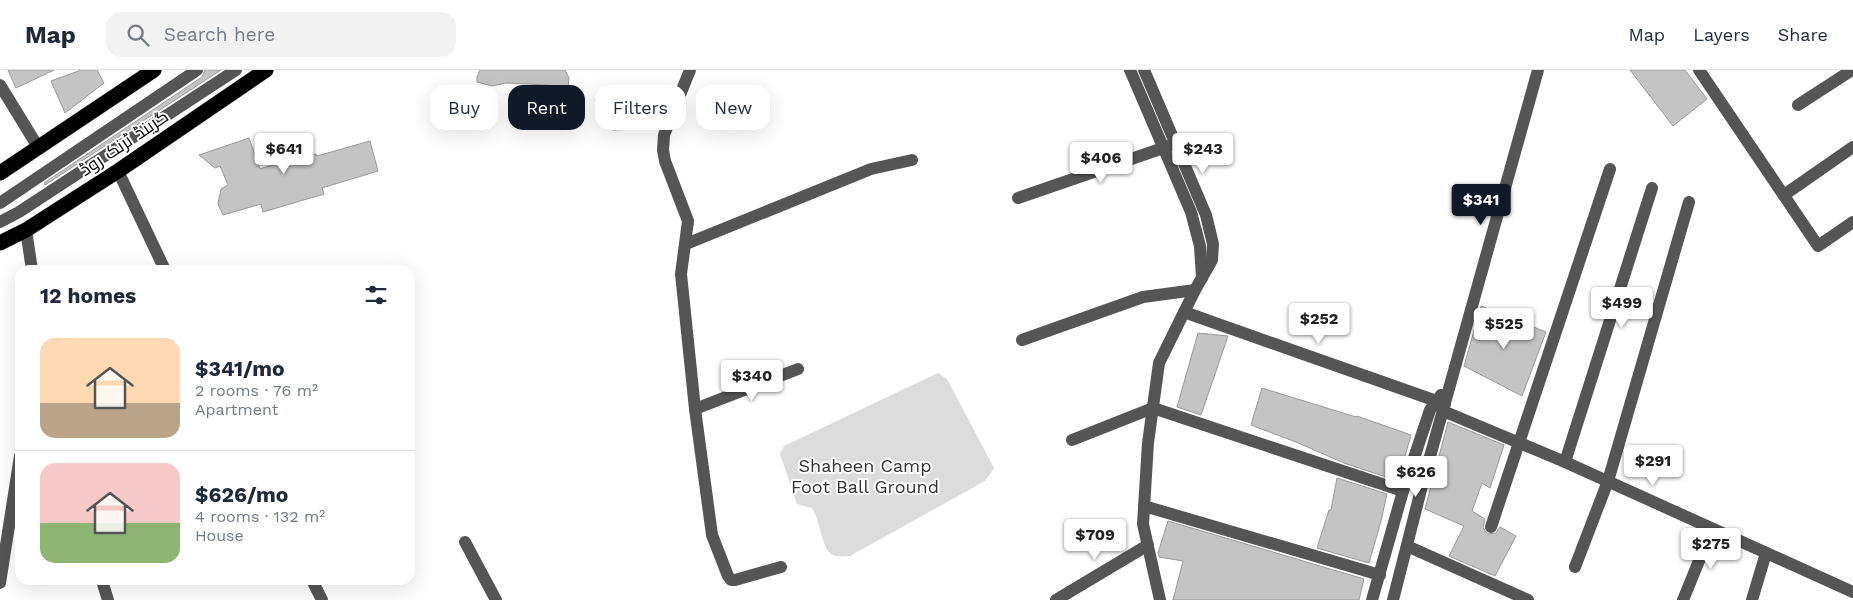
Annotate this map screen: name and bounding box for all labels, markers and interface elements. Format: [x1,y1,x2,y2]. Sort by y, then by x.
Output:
search box [106,12,456,57]
text: Map [25,21,76,49]
icon: search [124,21,152,49]
text: Search here [164,23,275,46]
text: Map [1628,24,1665,45]
text: Layers [1693,24,1750,45]
text: Share [1778,24,1828,45]
chip: Buy [430,85,498,130]
chip: Rent [508,85,585,130]
chip: Filters [595,85,686,130]
chip: New [696,85,770,130]
street label: گرینڈ ٹرنک روڈ [75,105,173,181]
pin: $641 [254,132,314,175]
pin: $243 [1173,132,1233,175]
text: $641 [266,139,302,158]
text: $243 [1183,139,1223,158]
pin: $406 [1071,142,1131,184]
text: $406 [1081,148,1121,167]
pin: $341 [1451,184,1511,226]
text: $341 [1463,190,1499,209]
icon: filters [362,281,390,309]
text: 12 homes [40,283,136,308]
pin: $499 [1592,286,1652,329]
text: $499 [1602,293,1642,312]
pin: $252 [1289,302,1349,345]
pin: $525 [1474,308,1534,350]
text: $252 [1300,309,1338,328]
text: $525 [1485,314,1523,333]
text: $341/mo [195,356,284,381]
icon: home [80,358,140,418]
pin: $340 [722,360,782,402]
text: $340 [732,366,772,385]
text: 2 rooms · 76 m² [195,381,318,400]
text: Apartment [195,400,278,419]
pin: $291 [1623,444,1683,487]
text: $291 [1635,451,1671,470]
park label: Shaheen Camp Foot Ball Ground [791,455,939,497]
pin: $626 [1386,456,1446,498]
text: $626 [1396,462,1436,481]
text: $626/mo [195,482,288,507]
icon: home [80,483,140,543]
text: 4 rooms · 132 m² [195,507,325,526]
pin: $709 [1065,518,1125,561]
text: $709 [1075,525,1115,544]
text: House [195,526,244,545]
pin: $275 [1681,528,1741,570]
text: $275 [1692,534,1730,553]

